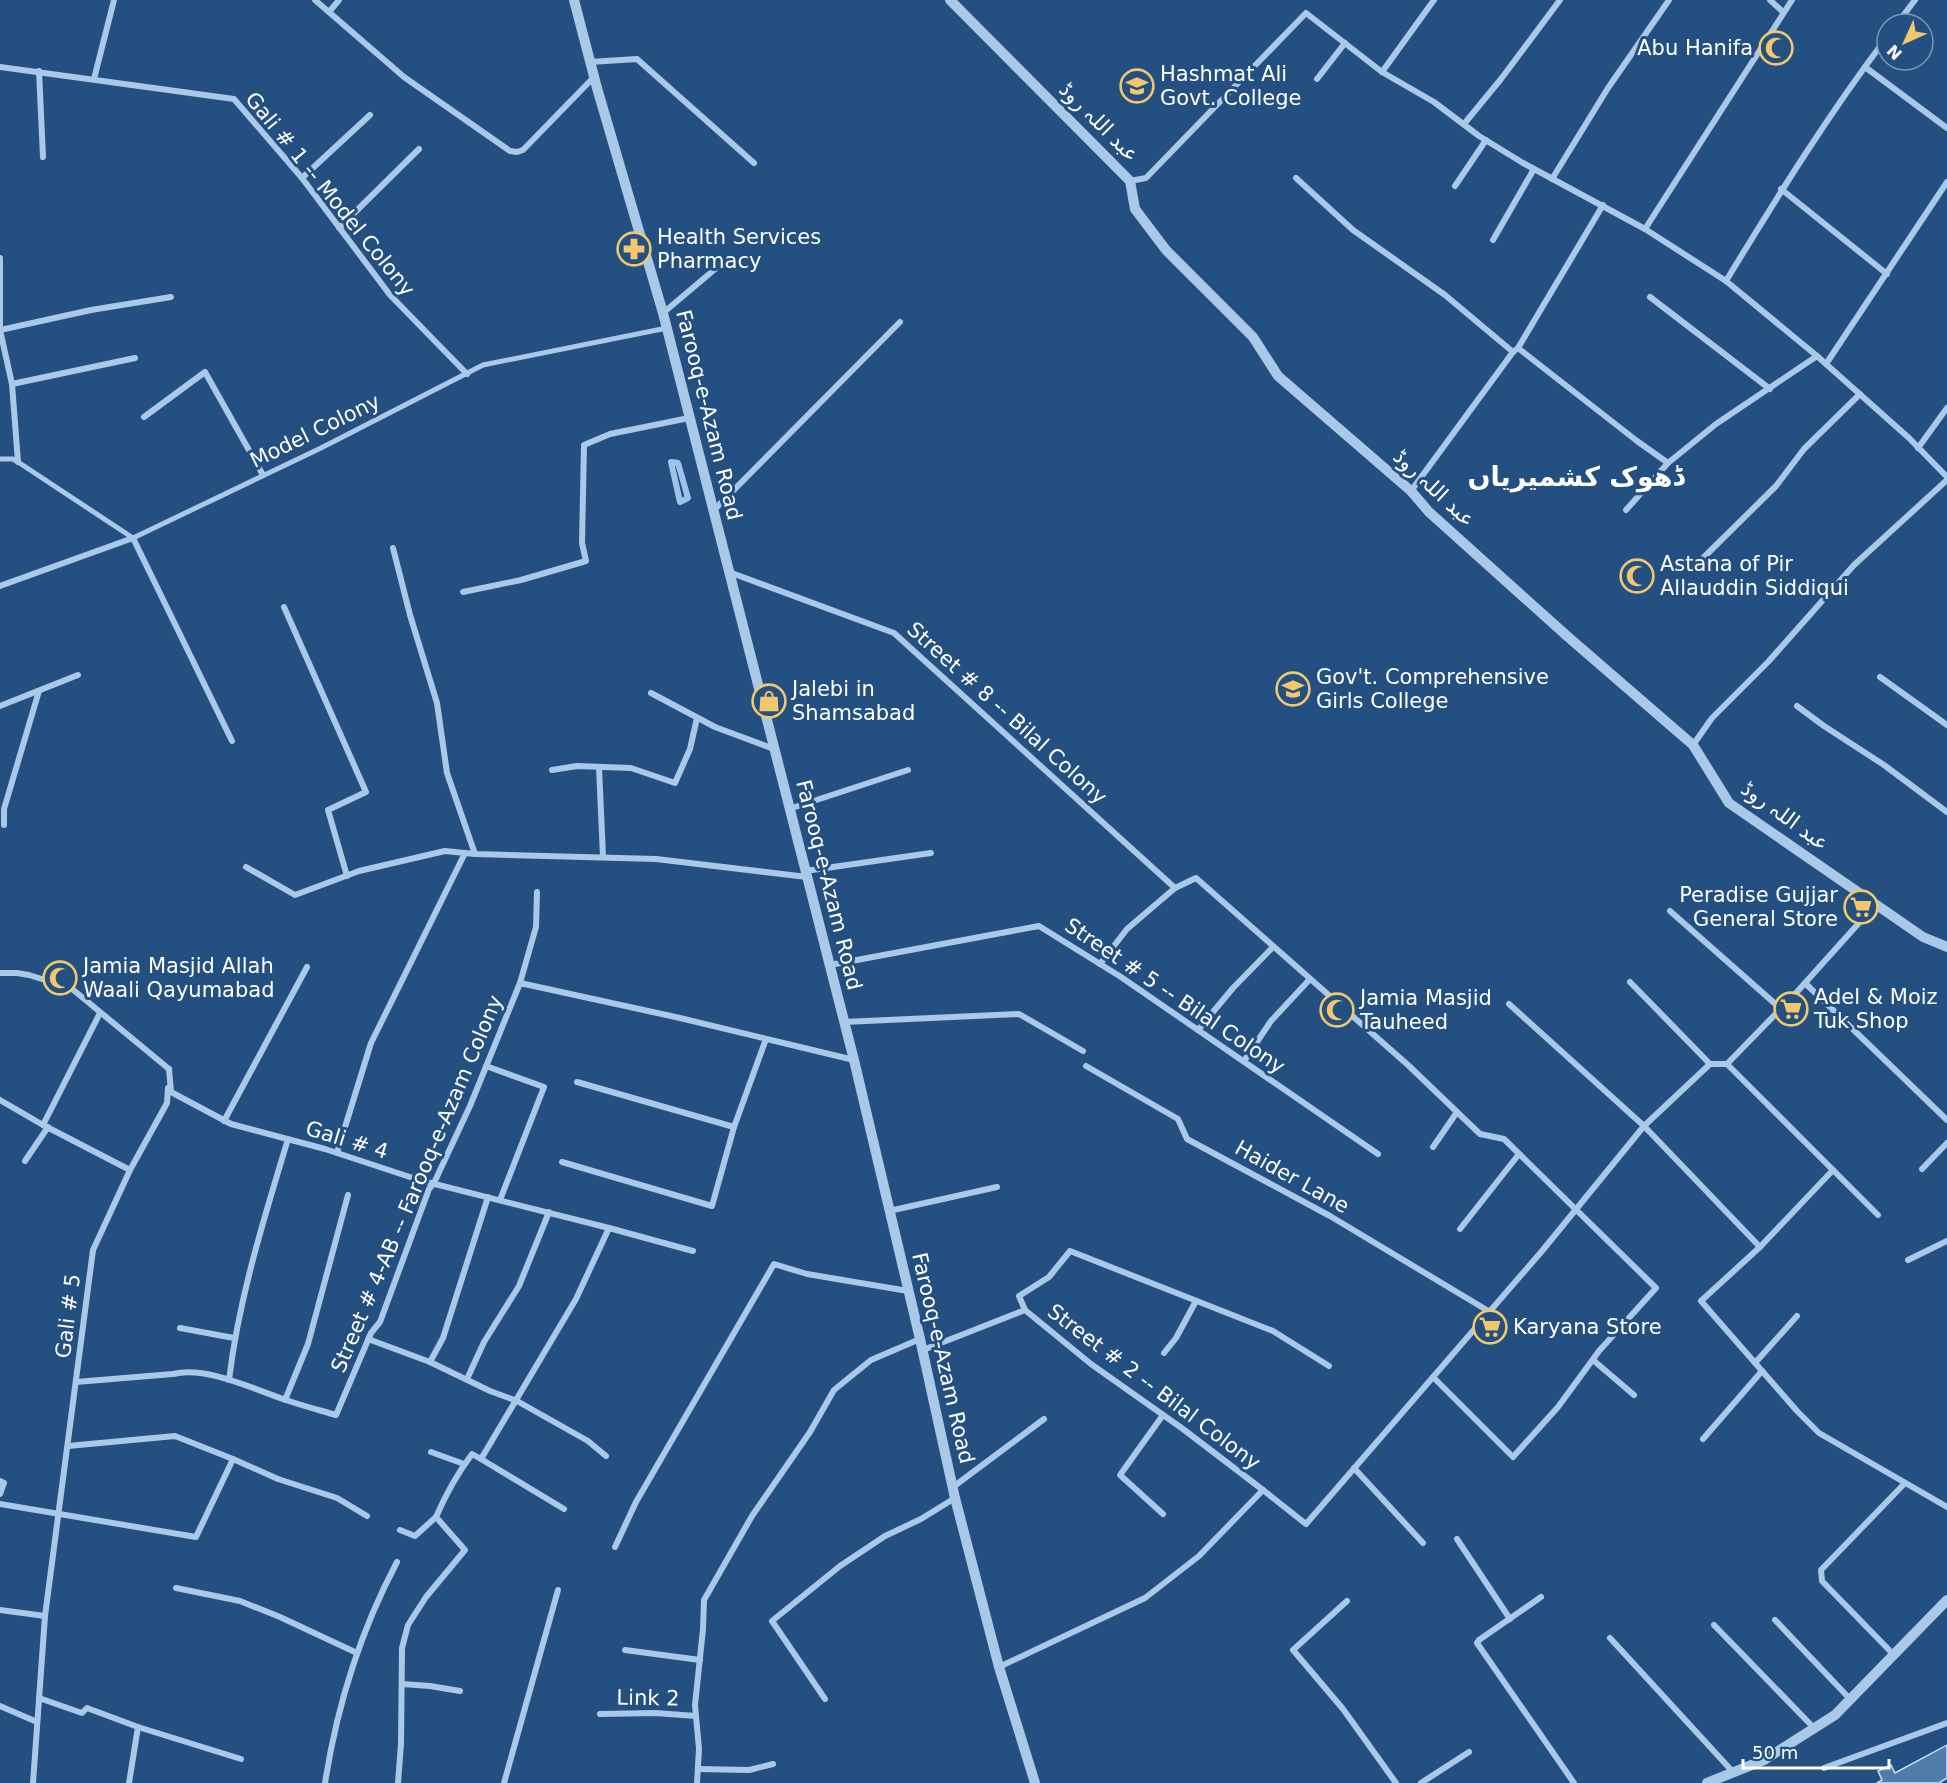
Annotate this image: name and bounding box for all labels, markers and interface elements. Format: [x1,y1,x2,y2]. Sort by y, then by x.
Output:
north arrow [1875,12,1935,72]
mosque icon: Abu Hanifa [1758,30,1794,66]
place label: Abu Hanifa [1637,36,1753,60]
text: N [1883,41,1906,64]
place label: Hashmat Ali Govt. College [1160,62,1301,110]
school or university icon: Hashmat Ali Govt. College [1119,68,1155,104]
street label: عبد اللہ روڈ [1054,77,1144,167]
street label: Gali # 1 -- Model Colony [240,87,420,301]
place label: Health Services Pharmacy [657,225,821,273]
pharmacy icon: Health Services Pharmacy [616,231,652,267]
street label: Farooq-e-Azam Road [671,307,747,523]
street label: Model Colony [246,389,384,473]
street label: عبد اللہ روڈ [1388,444,1480,532]
district label: ڈھوک کشمیریاں [1467,461,1686,493]
place label: Astana of Pir Allauddin Siddiqui [1660,552,1849,600]
mosque icon: Astana of Pir Allauddin Siddiqui [1619,558,1655,594]
street label: Street # 8 -- Bilal Colony [902,617,1112,809]
place label: Gov't. Comprehensive Girls College [1316,665,1549,713]
school or university icon: Gov't. Comprehensive Girls College [1275,671,1311,707]
place label: Jalebi in Shamsabad [790,677,915,725]
shop icon: Jalebi in Shamsabad [751,683,787,719]
street label: عبد اللہ روڈ [1737,776,1833,856]
street label: Farooq-e-Azam Road [791,777,867,993]
place label: Peradise Gujjar General Store [1679,883,1838,931]
supermarket icon: Peradise Gujjar General Store [1843,889,1879,925]
street label: Street # 5 -- Bilal Colony [1061,913,1289,1079]
place label: Jamia Masjid Allah Waali Qayumabad [81,954,275,1002]
mosque icon: Jamia Masjid Allah Waali Qayumabad [42,960,78,996]
place label: Adel & Moiz Tuk Shop [1813,985,1938,1033]
place label: Jamia Masjid Tauheed [1358,986,1492,1034]
supermarket icon: Adel & Moiz Tuk Shop [1773,991,1809,1027]
street label: Street # 4-AB -- Farooq-e-Azam Colony [326,992,508,1376]
mosque icon: Jamia Masjid Tauheed [1319,992,1355,1028]
street label: Gali # 4 [303,1116,391,1164]
street label: Haider Lane [1231,1136,1353,1218]
street label: Farooq-e-Azam Road [907,1250,979,1466]
street label: Gali # 5 [51,1272,85,1360]
street label: Street # 2 -- Bilal Colony [1043,1299,1265,1475]
supermarket icon: Karyana Store [1472,1309,1508,1345]
place label: Karyana Store [1513,1315,1662,1339]
street label: Link 2 [616,1685,680,1711]
scale bar [1743,1732,1888,1770]
text: 50 m [1752,1742,1798,1763]

